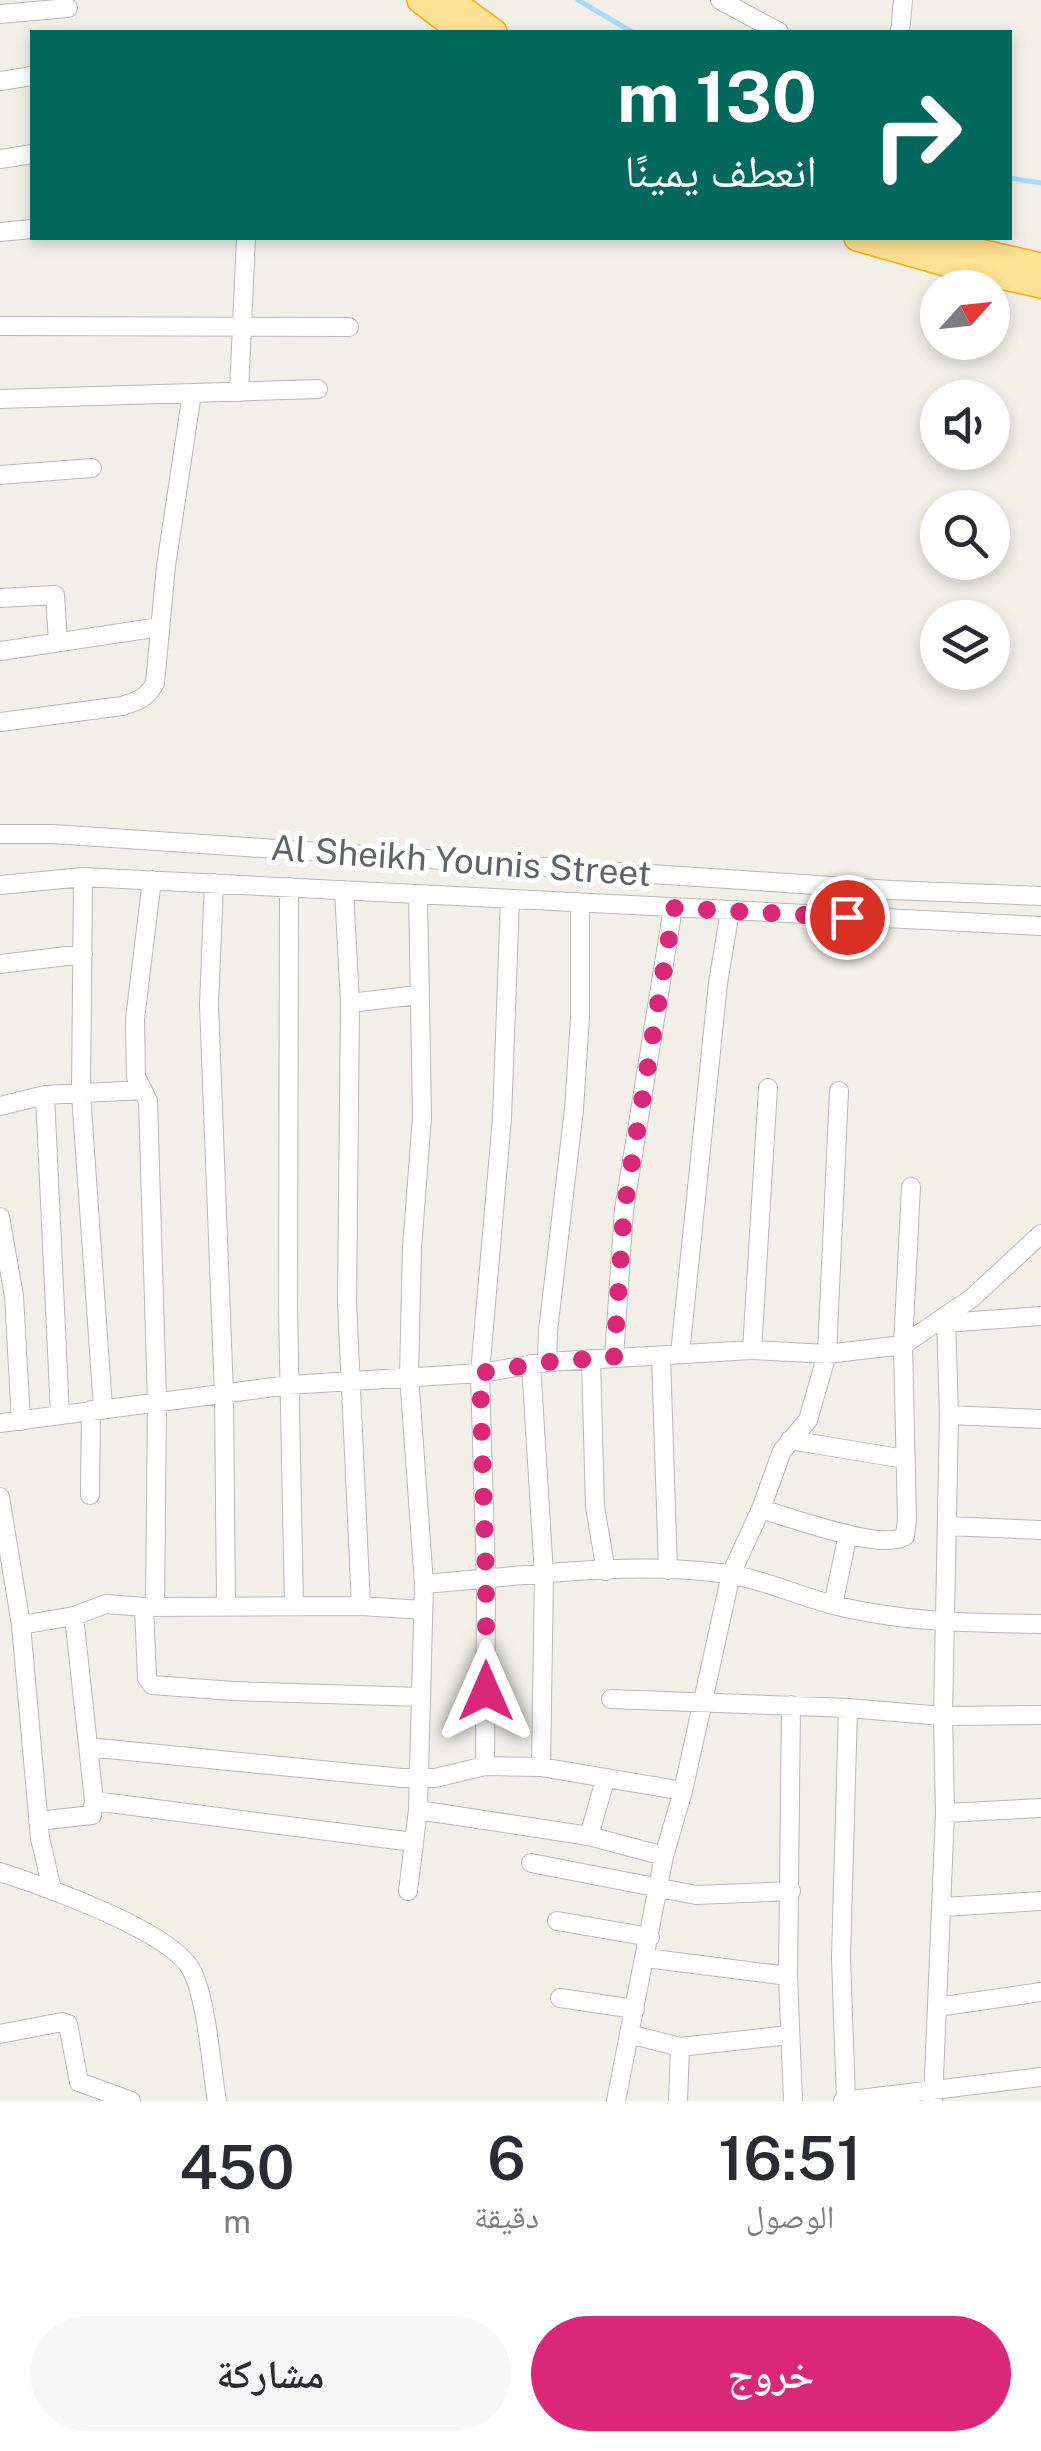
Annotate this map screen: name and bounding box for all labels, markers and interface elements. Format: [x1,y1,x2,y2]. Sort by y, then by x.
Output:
text: 130 m [617,55,817,138]
icon: right [852,70,982,200]
text: انعطف يمينًا [625,144,817,197]
north arrow [920,270,1010,360]
map controls [920,270,1010,690]
button: sound [920,380,1010,470]
button: search [920,490,1010,580]
button: layers [920,600,1010,690]
street label: Al Sheikh Younis Street [269,827,653,894]
pin [805,875,890,960]
icon: arrive [820,890,875,945]
position arrow [434,1639,538,1743]
text: 6 [487,2123,526,2194]
text: 16:51 [718,2123,862,2194]
text: 450 [179,2132,295,2203]
text: دقيقة [474,2198,539,2235]
text: الوصول [746,2198,834,2235]
text: m [223,2203,251,2240]
button: مشاركة [30,2316,511,2431]
button: خروج [531,2316,1011,2431]

